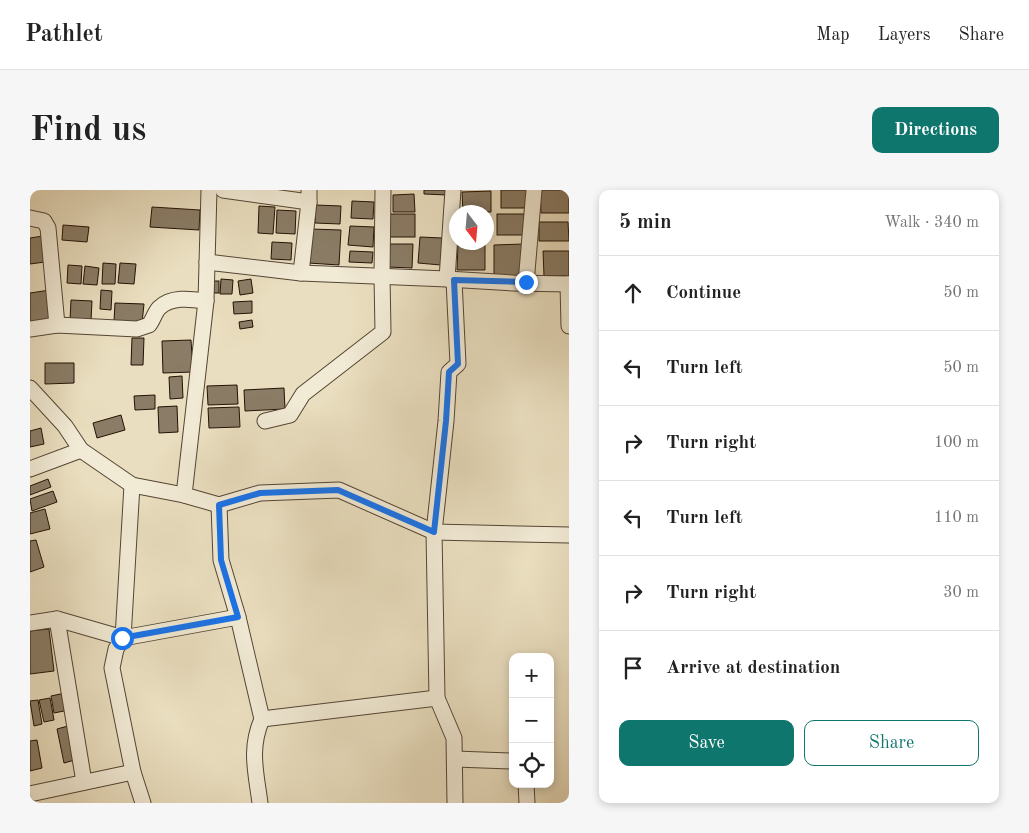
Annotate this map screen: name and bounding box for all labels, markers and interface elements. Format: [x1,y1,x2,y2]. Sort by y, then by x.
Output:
text: Pathlet [25,23,103,47]
text: Map [816,26,850,44]
text: Layers [878,26,930,44]
text: Share [958,26,1004,44]
button: Directions [872,107,999,153]
text: Find us [30,113,146,148]
north arrow [449,205,494,250]
text: 5 min [619,212,672,233]
text: Walk · 340 m [884,215,979,231]
route end [515,271,538,294]
icon: ahead [619,279,647,307]
text: Continue [666,284,741,303]
text: 50 m [943,285,979,301]
icon: left [619,354,647,382]
text: Turn left [666,359,743,378]
text: 50 m [943,360,979,376]
icon: right [619,429,647,457]
text: Turn right [666,434,756,453]
text: 100 m [934,435,979,451]
icon: left [619,504,647,532]
text: Turn left [666,509,743,528]
text: 110 m [934,510,979,526]
icon: right [619,579,647,607]
text: Turn right [666,584,756,603]
text: 30 m [943,585,979,601]
route start [111,627,134,650]
map controls [509,653,554,788]
button: + [509,653,554,698]
icon: arrive [619,654,647,682]
text: Arrive at destination [666,659,840,678]
button: − [509,698,554,743]
button: Save [619,720,794,766]
button: Share [804,720,979,766]
button: locate [509,743,554,788]

